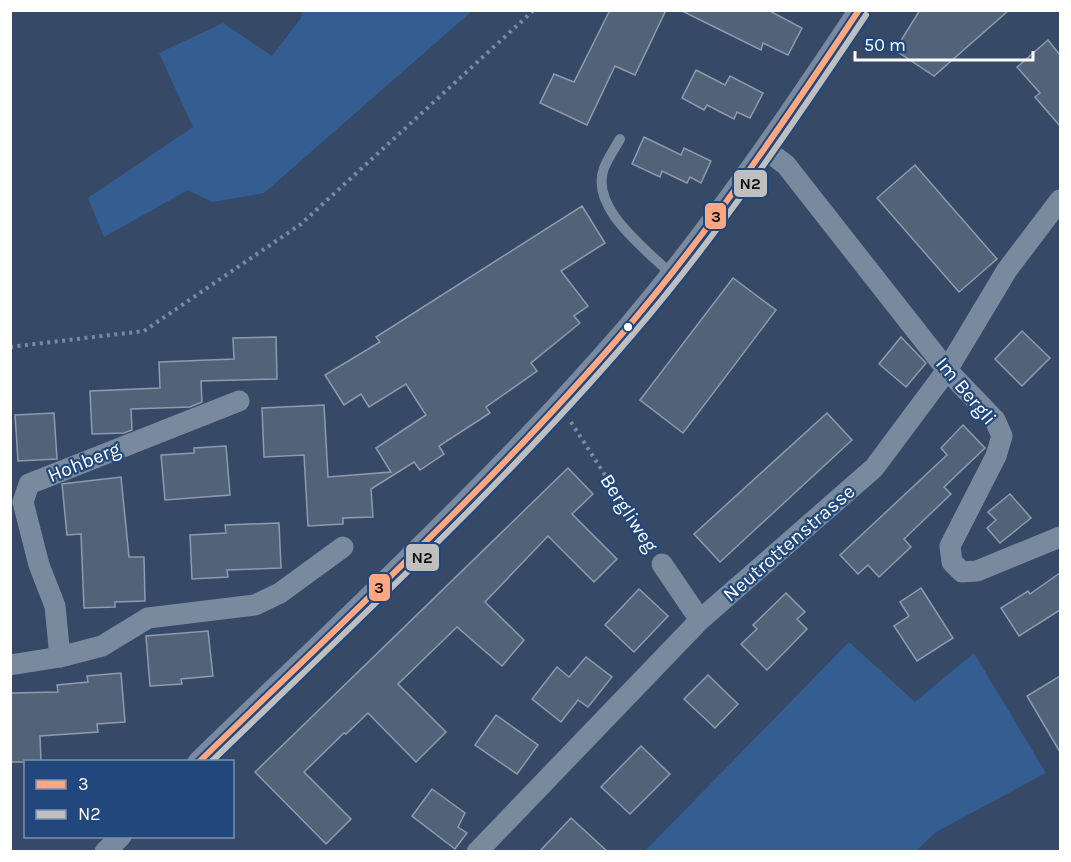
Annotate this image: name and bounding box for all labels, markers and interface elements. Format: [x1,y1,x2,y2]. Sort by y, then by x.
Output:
scale bar [855,24,1034,62]
text: 50 m [864,34,906,56]
line badge: N2 [733,169,768,198]
text: N2 [739,174,761,193]
line badge: 3 [704,202,727,230]
text: 3 [711,207,721,226]
unlabelled marker [622,321,634,333]
street label: Im Bergli [931,352,1001,430]
street label: Hohberg [44,437,124,487]
street label: Bergliweg [595,470,663,556]
street label: Neutrottenstrasse [719,480,859,606]
line badge: N2 [405,543,440,572]
text: N2 [411,548,433,567]
line badge: 3 [368,573,391,602]
text: 3 [374,578,384,597]
legend [24,760,234,838]
text: 3 [78,773,89,795]
text: N2 [78,803,101,825]

